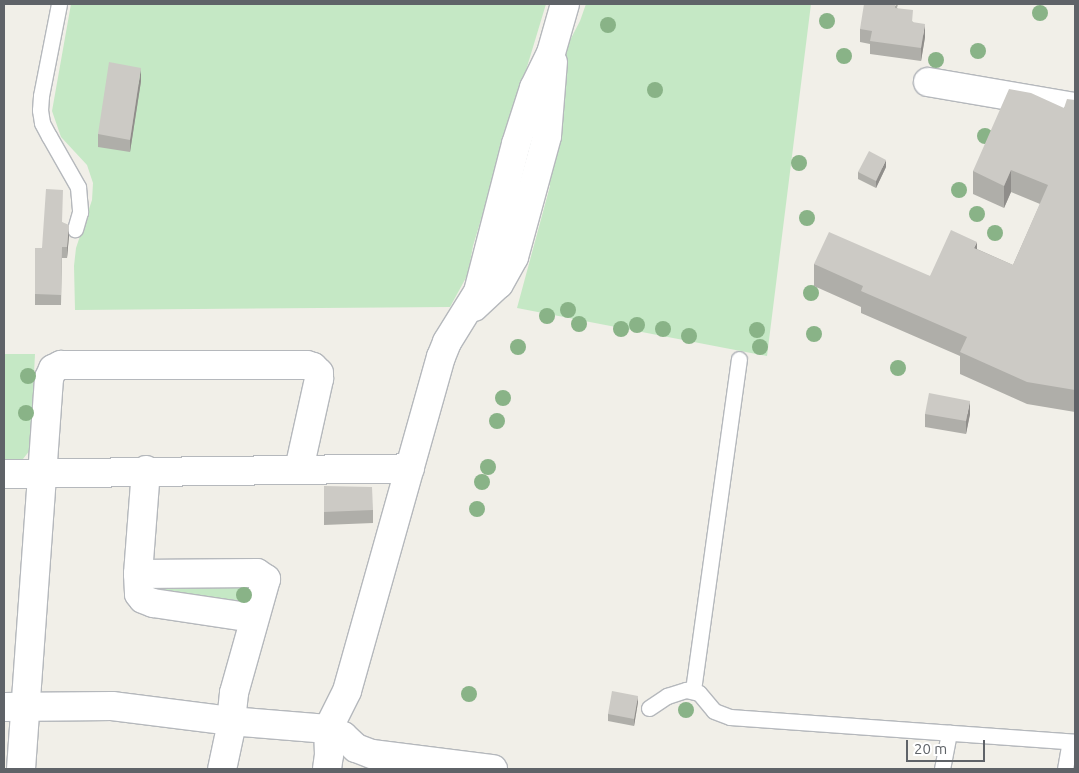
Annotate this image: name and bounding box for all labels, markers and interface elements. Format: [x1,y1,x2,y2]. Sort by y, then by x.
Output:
scale bar [909,730,988,762]
text: 20 m [914,740,947,757]

